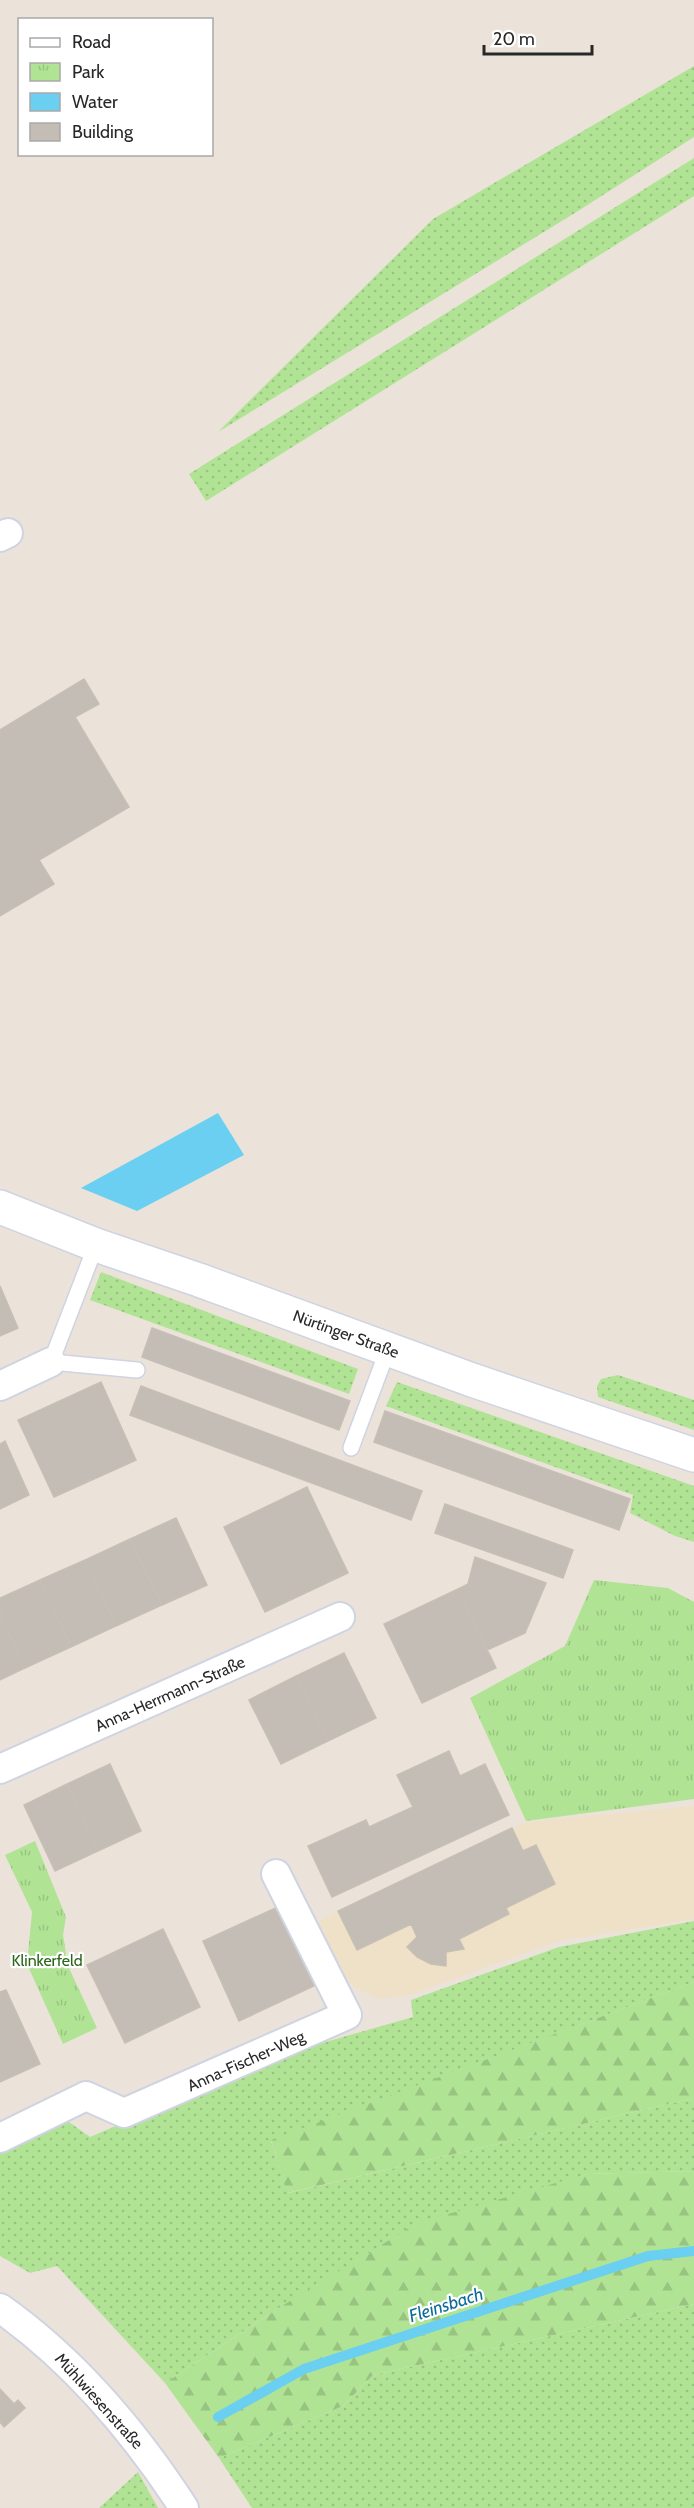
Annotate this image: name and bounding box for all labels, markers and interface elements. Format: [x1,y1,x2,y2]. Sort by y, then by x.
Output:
legend [18,18,213,156]
scale bar [484,18,592,56]
text: 20 m [493,28,535,50]
text: Road [72,31,111,53]
text: Park [72,61,105,83]
text: Water [72,91,118,113]
text: Building [72,121,134,143]
street label: Nürtinger Straße [290,1306,402,1362]
street label: Anna-Herrmann-Straße [92,1652,248,1736]
park label: Klinkerfeld [11,1951,83,1970]
street label: Anna-Fischer-Weg [184,2026,309,2095]
water label: Fleinsbach [406,2283,486,2327]
street label: Mühlwiesenstraße [51,2349,147,2453]

